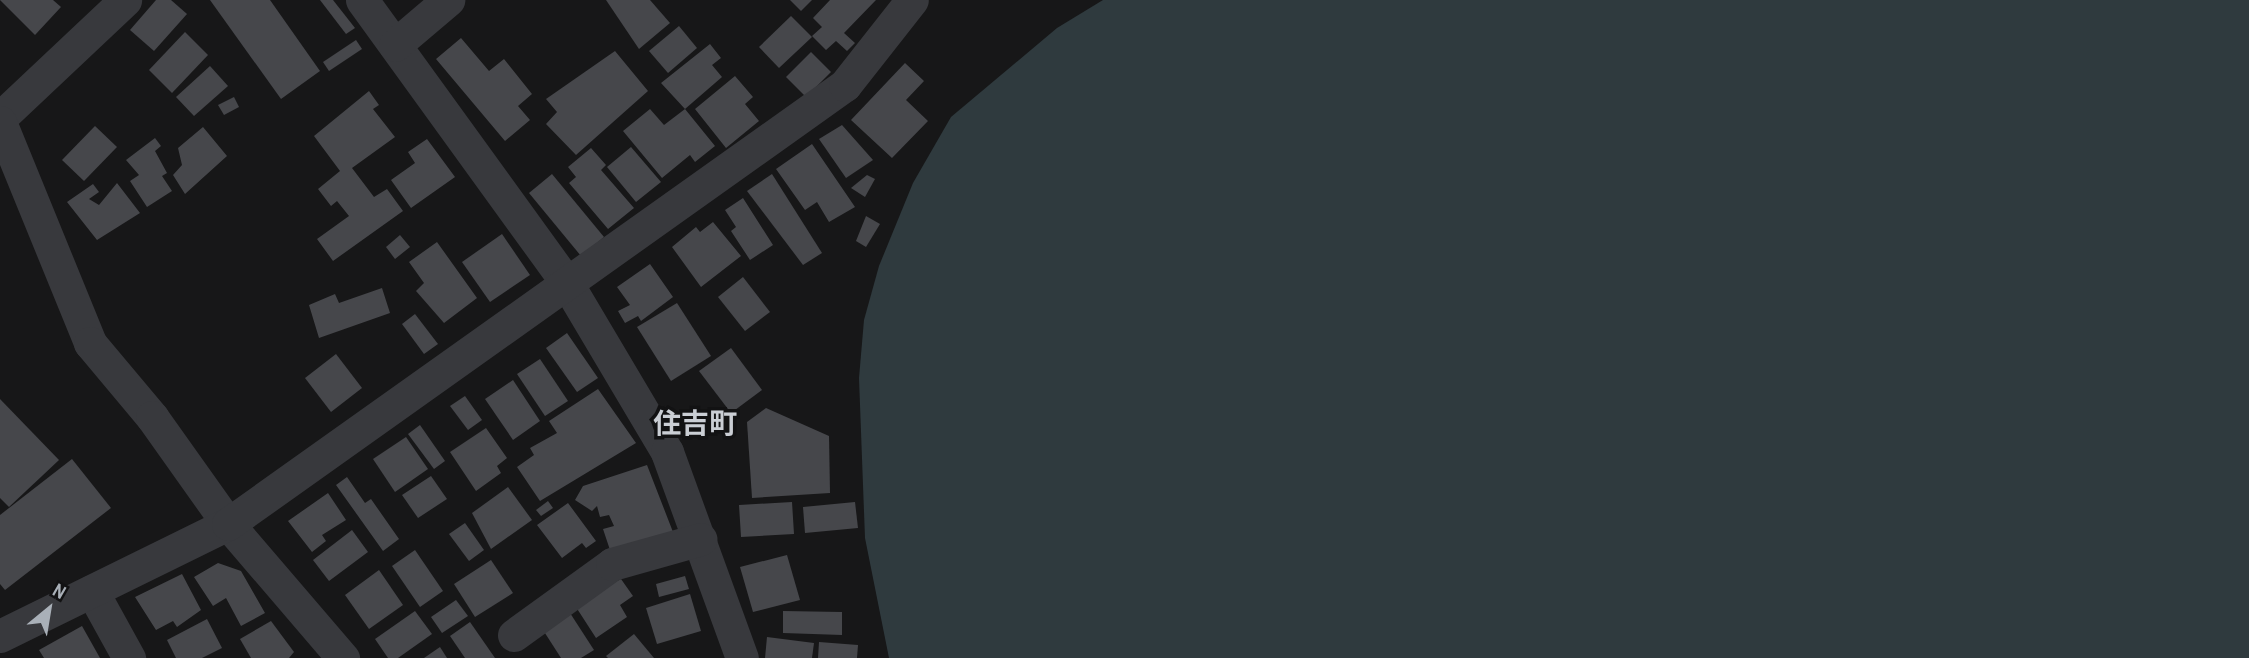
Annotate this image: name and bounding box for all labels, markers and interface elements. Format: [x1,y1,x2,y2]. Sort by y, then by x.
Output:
district label: 住吉町 [653,406,737,440]
north arrow [14,574,84,644]
text: N [48,577,71,605]

